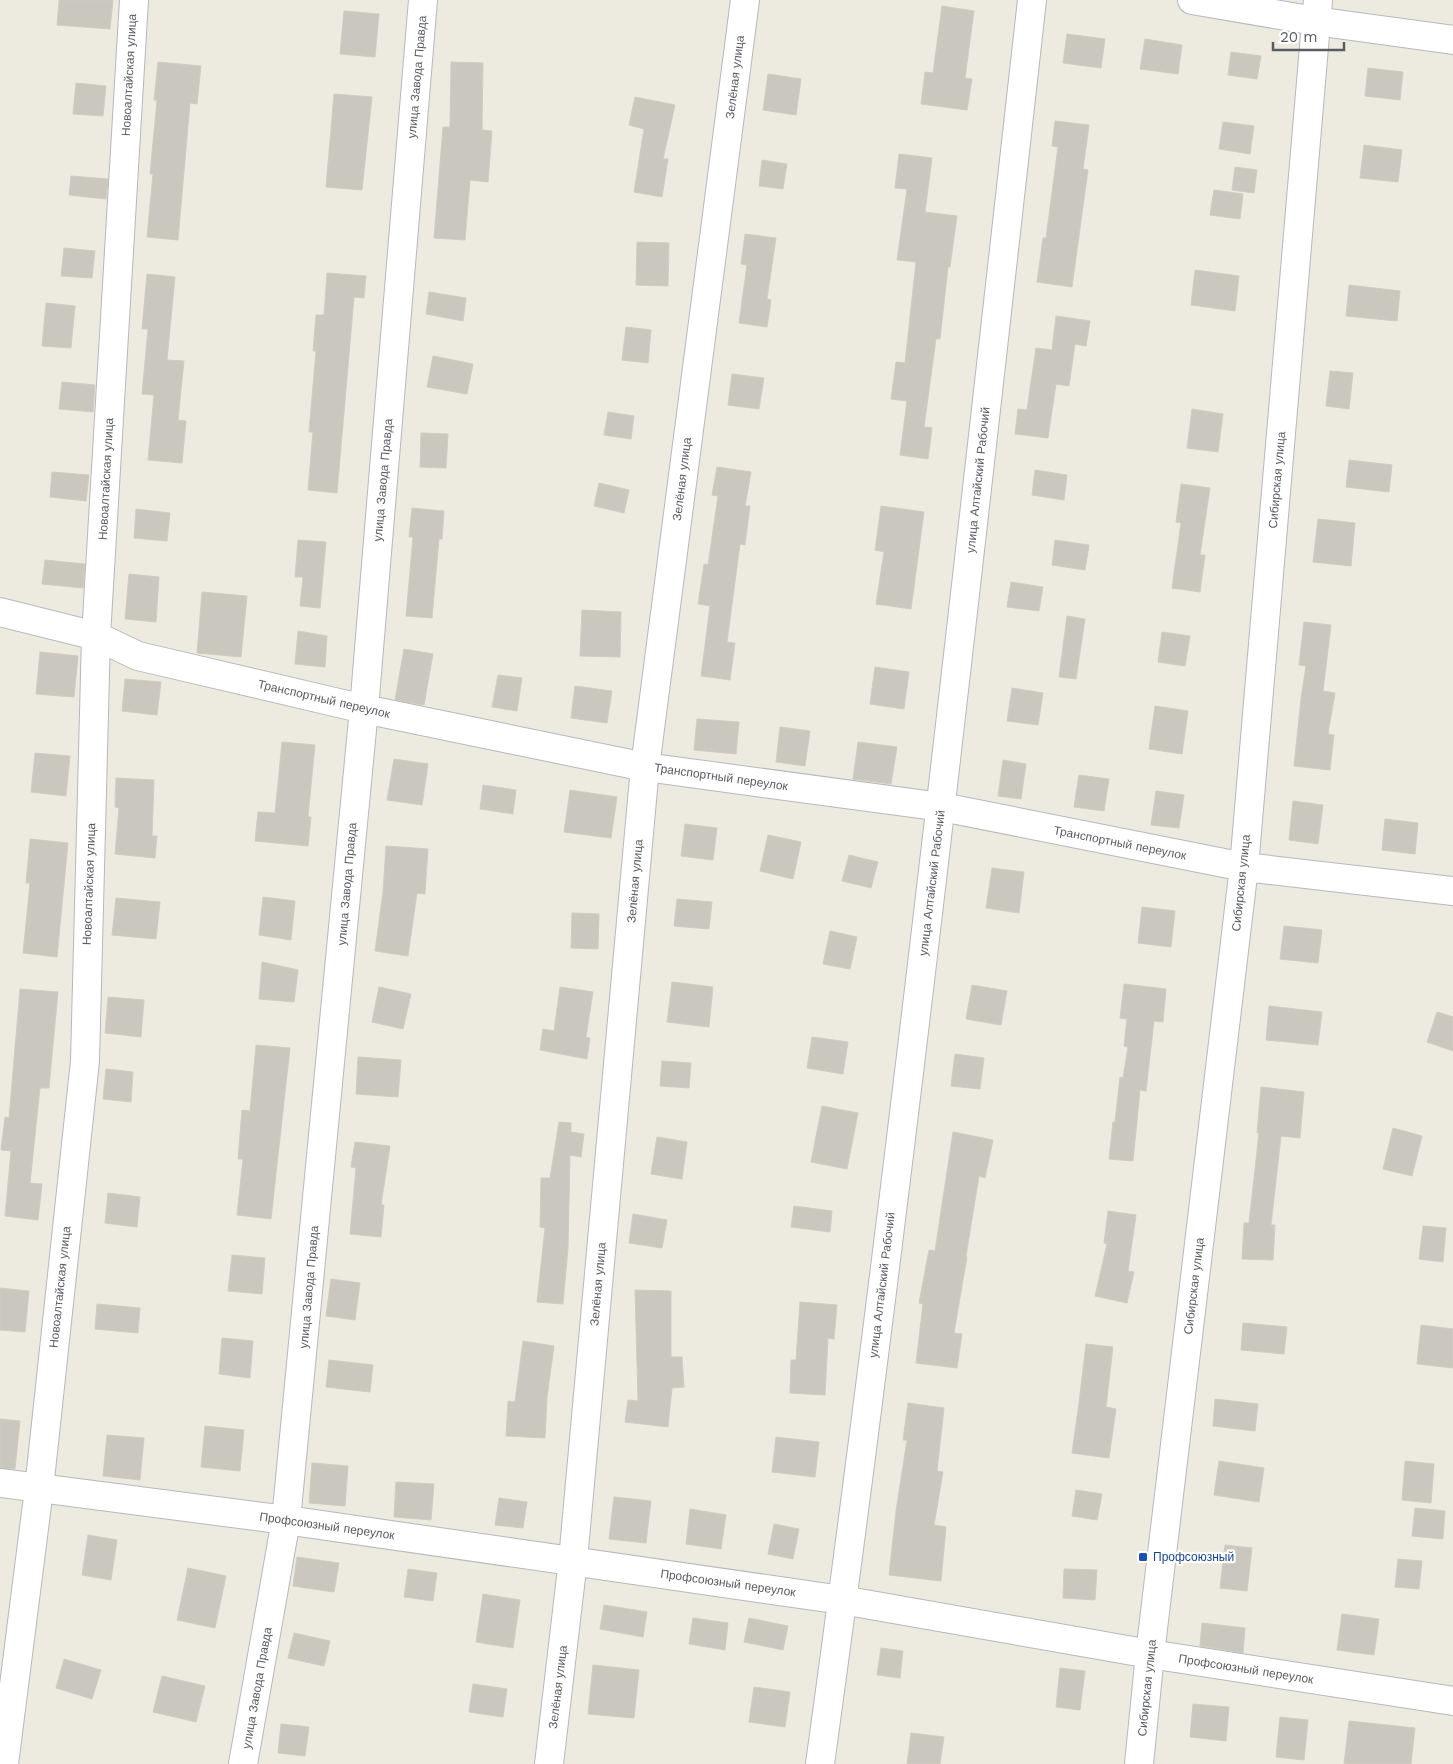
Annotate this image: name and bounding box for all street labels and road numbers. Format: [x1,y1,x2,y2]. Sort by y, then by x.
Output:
street label: Новоалтайская улица [119,13,139,137]
street label: улица Завода Правда [405,15,429,139]
street label: Зелёная улица [723,34,747,120]
street label: улица Алтайский Рабочий [963,406,993,554]
street label: Новоалтайская улица [96,417,116,541]
street label: улица Завода Правда [371,418,395,542]
street label: Сибирская улица [1266,431,1288,529]
street label: Зелёная улица [670,436,694,522]
street label: Транспортный переулок [257,677,392,721]
street label: Транспортный переулок [653,761,790,793]
street label: улица Алтайский Рабочий [916,809,948,957]
street label: Новоалтайская улица [80,822,98,945]
street label: улица Завода Правда [335,822,359,946]
street label: Транспортный переулок [1052,823,1188,863]
street label: Сибирская улица [1229,834,1253,932]
street label: Зелёная улица [624,838,646,923]
street label: улица Алтайский Рабочий [866,1211,898,1359]
street label: Новоалтайская улица [47,1225,73,1349]
street label: улица Завода Правда [297,1225,321,1349]
street label: Сибирская улица [1181,1236,1207,1335]
street label: Зелёная улица [587,1241,609,1326]
street label: Профсоюзный переулок [258,1510,396,1543]
street label: Профсоюзный переулок [659,1567,797,1600]
street label: улица Завода Правда [239,1626,275,1750]
street label: Сибирская улица [1135,1639,1159,1737]
street label: Зелёная улица [546,1644,570,1730]
street label: Профсоюзный переулок [1178,1651,1315,1687]

